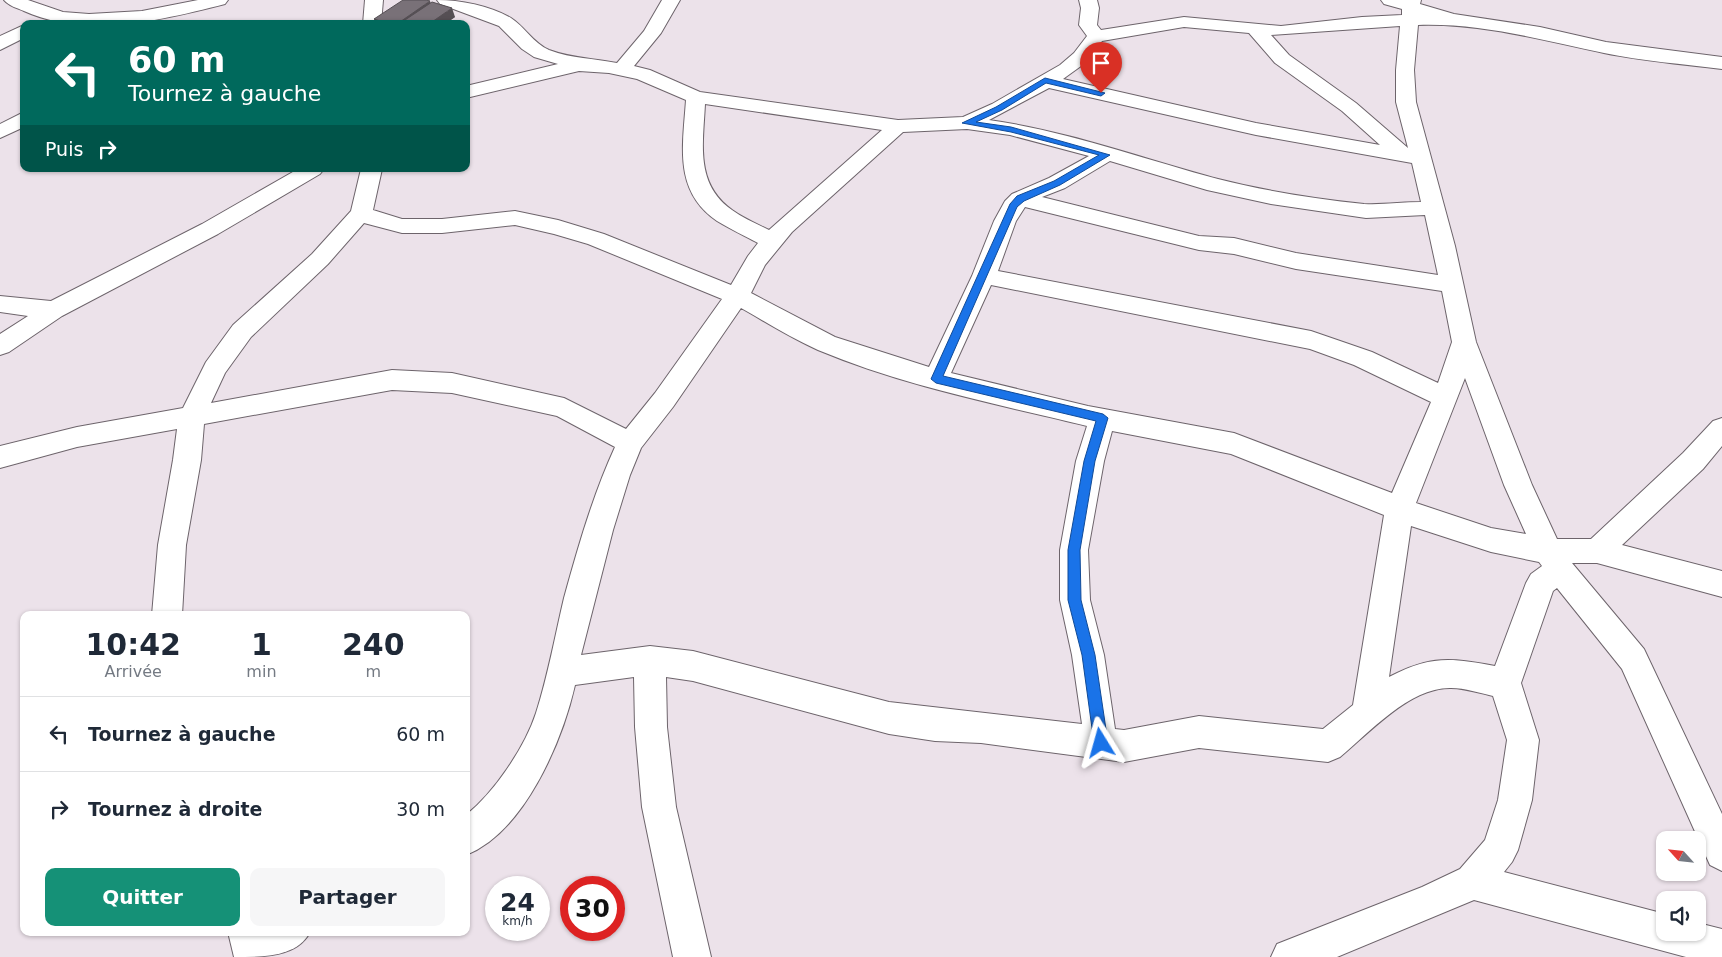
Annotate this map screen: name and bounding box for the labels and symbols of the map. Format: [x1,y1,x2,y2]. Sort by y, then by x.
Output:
pin [1080,42,1122,93]
position arrow [1074,716,1126,768]
north arrow [1656,831,1706,881]
speed limit sign: 30 [560,876,625,941]

